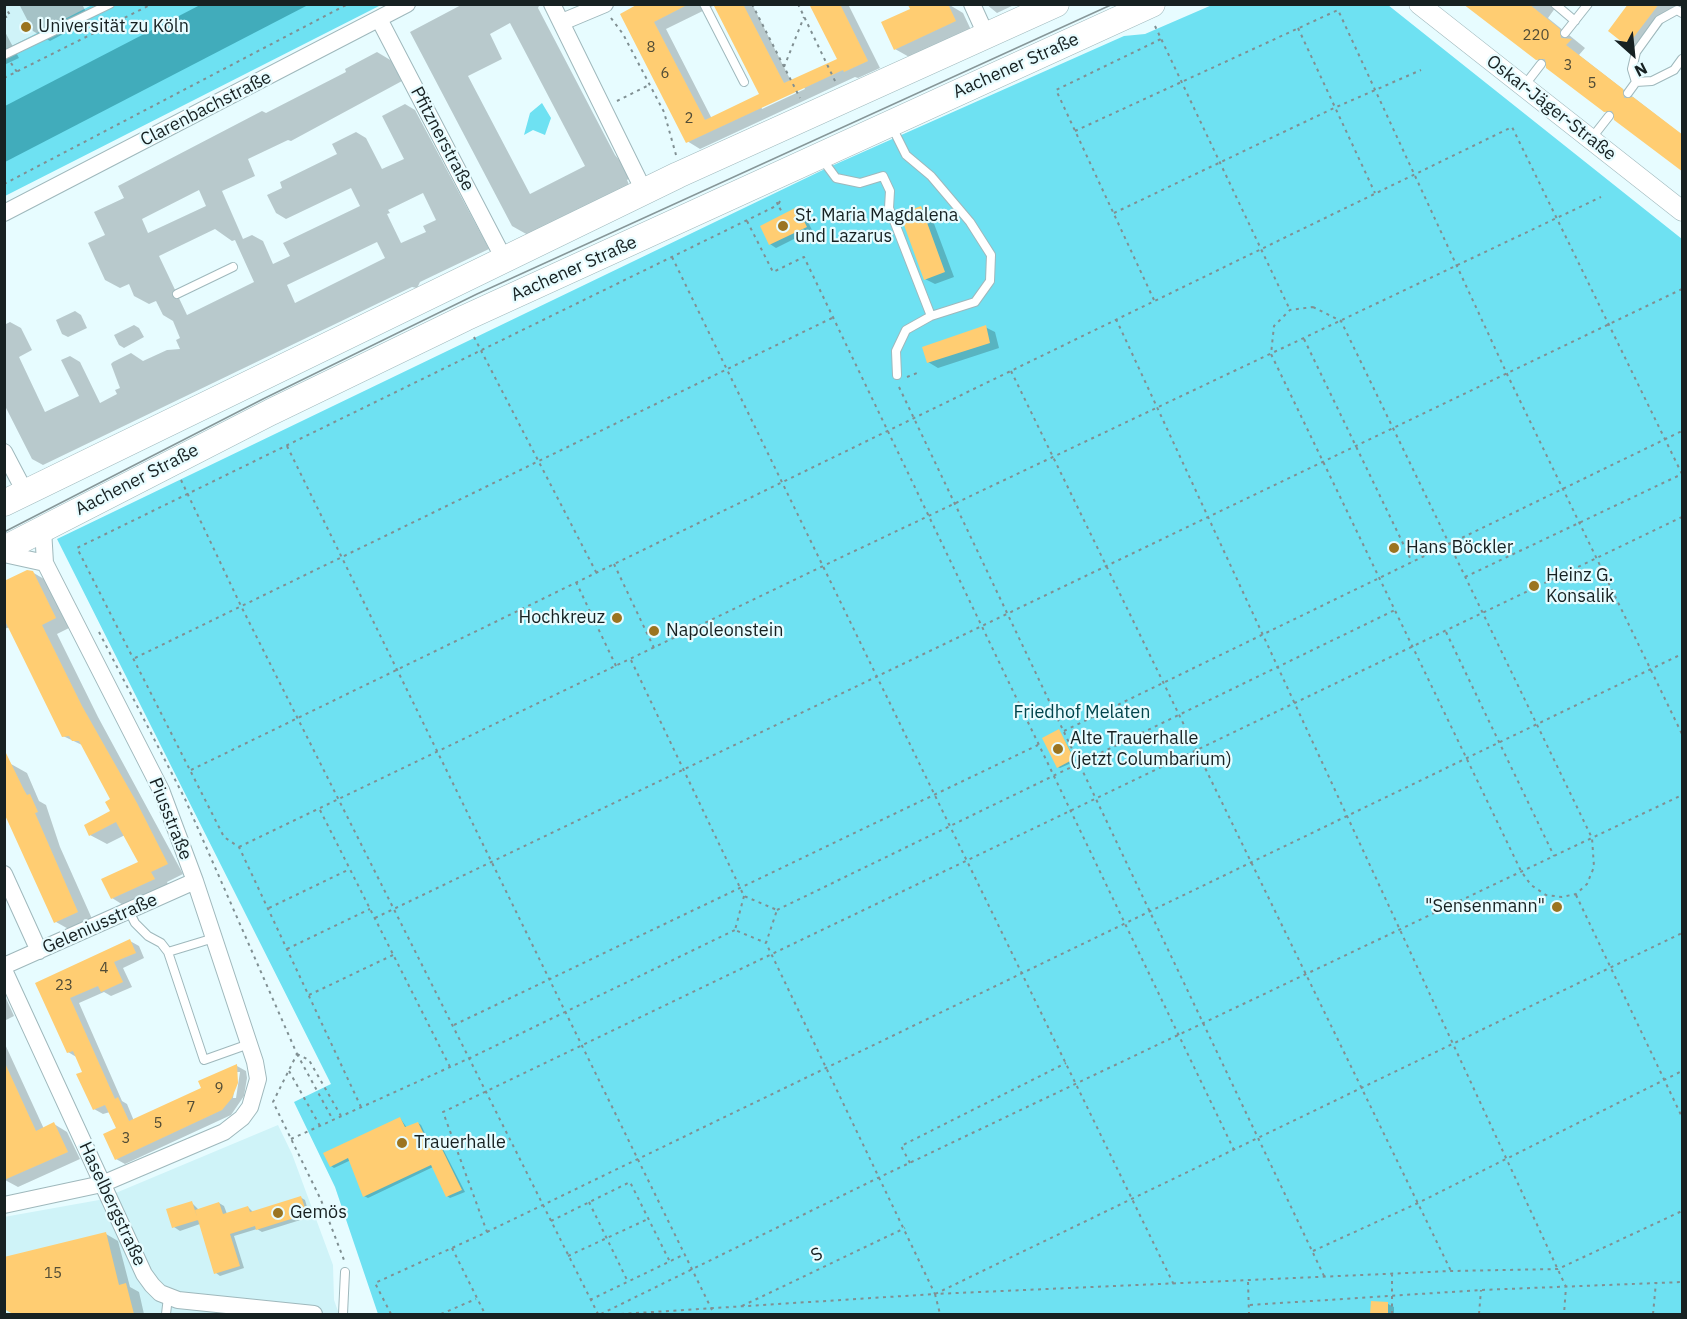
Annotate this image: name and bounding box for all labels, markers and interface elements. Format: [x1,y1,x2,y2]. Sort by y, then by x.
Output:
place label: Universität zu Köln [38,16,189,38]
marker: Universität zu Köln [19,20,33,34]
north arrow [1603,24,1663,84]
house number: 220 [1523,27,1549,45]
street label: Aachener Straße [950,29,1082,103]
house number: 8 [647,39,655,57]
street label: Oskar-Jäger-Straße [1482,51,1620,165]
house number: 3 [1564,57,1572,75]
text: N [1631,58,1651,82]
house number: 6 [661,65,669,83]
street label: Clarenbachstraße [137,67,275,151]
house number: 5 [1588,75,1596,93]
street label: Pfitznerstraße [405,83,479,195]
house number: 2 [685,110,693,128]
place label: St. Maria Magdalena und Lazarus [795,205,958,248]
marker: St. Maria Magdalena und Lazarus [776,219,790,233]
street label: Aachener Straße [508,232,640,306]
street label: Aachener Straße [72,440,202,520]
place label: Hans Böckler [1406,537,1513,559]
marker: Hans Böckler [1387,541,1401,555]
place label: Heinz G. Konsalik [1546,565,1615,608]
marker: Heinz G. Konsalik [1527,579,1541,593]
place label: Hochkreuz [518,607,605,629]
marker: Hochkreuz [610,611,624,625]
place label: Napoleonstein [666,620,783,642]
marker: Napoleonstein [647,624,661,638]
park label: Friedhof Melaten [1014,702,1150,724]
place label: Alte Trauerhalle (jetzt Columbarium) [1070,728,1232,771]
marker: Alte Trauerhalle (jetzt Columbarium) [1051,742,1065,756]
street label: Piusstraße [144,775,196,863]
street label: Geleniusstraße [39,889,161,959]
place label: "Sensenmann" [1425,896,1545,918]
marker: "Sensenmann" [1550,900,1564,914]
house number: 4 [100,960,108,978]
house number: 23 [55,977,73,995]
house number: 9 [215,1080,223,1098]
house number: 7 [187,1099,195,1117]
house number: 5 [154,1115,162,1133]
house number: 3 [122,1130,130,1148]
place label: Trauerhalle [414,1132,506,1154]
marker: Trauerhalle [395,1136,409,1150]
street label: Haselbergstraße [74,1139,150,1269]
place label: Gemös [290,1202,347,1224]
marker: Gemös [271,1206,285,1220]
street label: S [808,1243,826,1267]
house number: 15 [44,1265,62,1283]

